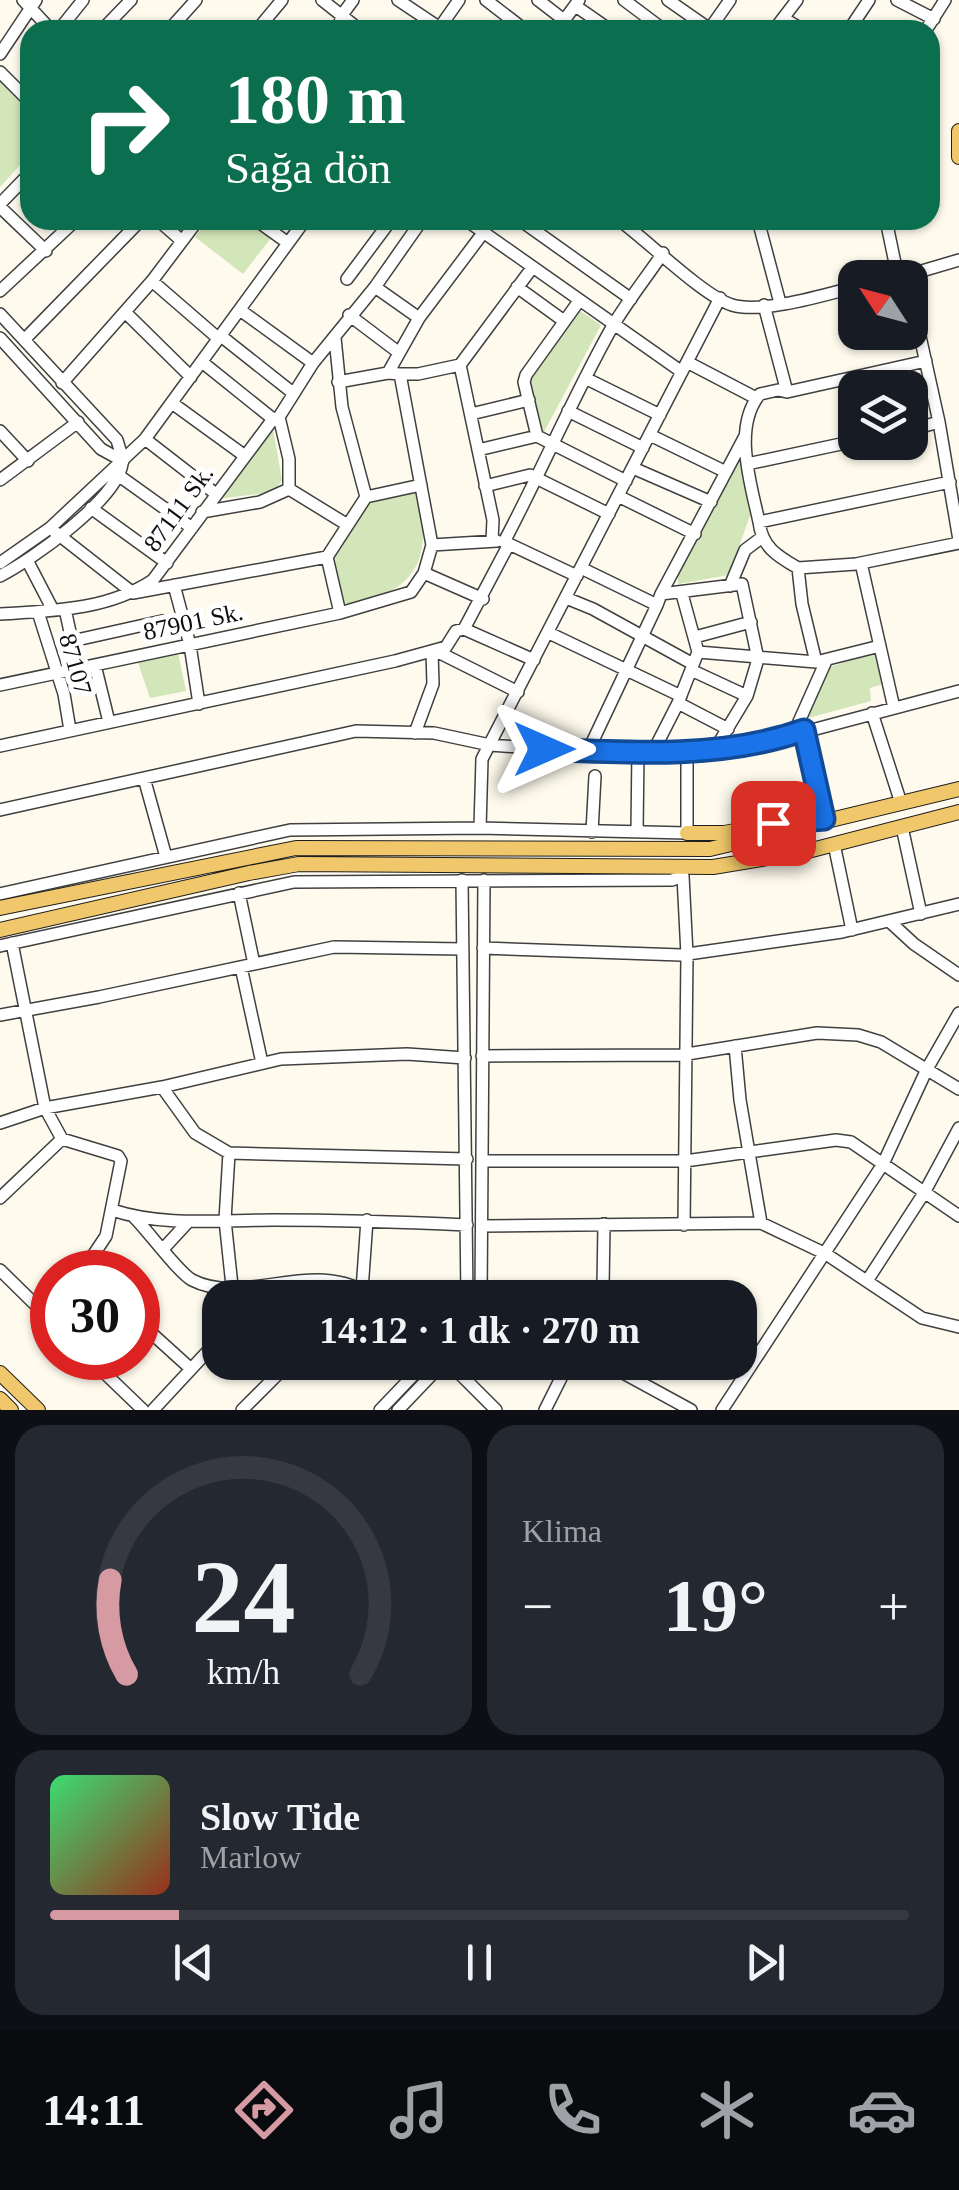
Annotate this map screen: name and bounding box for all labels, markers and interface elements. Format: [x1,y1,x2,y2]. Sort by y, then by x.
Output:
icon: right [60,60,190,190]
text: 180 m [225,61,406,138]
text: Sağa dön [225,143,391,193]
north arrow [838,260,928,350]
map controls [838,260,928,460]
button: layers [838,370,928,460]
street label: 87111 Sk. [138,460,219,557]
street label: 87901 Sk. [141,598,246,645]
street label: 87107 [54,630,97,698]
position arrow [492,697,596,801]
pin [731,781,816,866]
icon: arrive [746,796,801,851]
speed limit sign: 30 [30,1250,160,1380]
text: 14:12 · 1 dk · 270 m [319,1309,640,1351]
text: Klima [522,1513,602,1549]
text: 24 [192,1539,296,1654]
text: 19° [663,1564,768,1647]
text: − [522,1576,553,1637]
text: + [878,1576,909,1637]
text: km/h [207,1652,280,1692]
text: Slow Tide [200,1796,360,1838]
text: Marlow [200,1839,301,1875]
icon: previous [166,1935,221,1990]
icon: pause [452,1935,507,1990]
icon: next [738,1935,793,1990]
icon: directions [229,2075,299,2145]
icon: music [384,2075,454,2145]
icon: phone [538,2075,608,2145]
icon: climate [692,2075,762,2145]
icon: car [847,2075,917,2145]
text: 14:11 [42,2085,145,2135]

